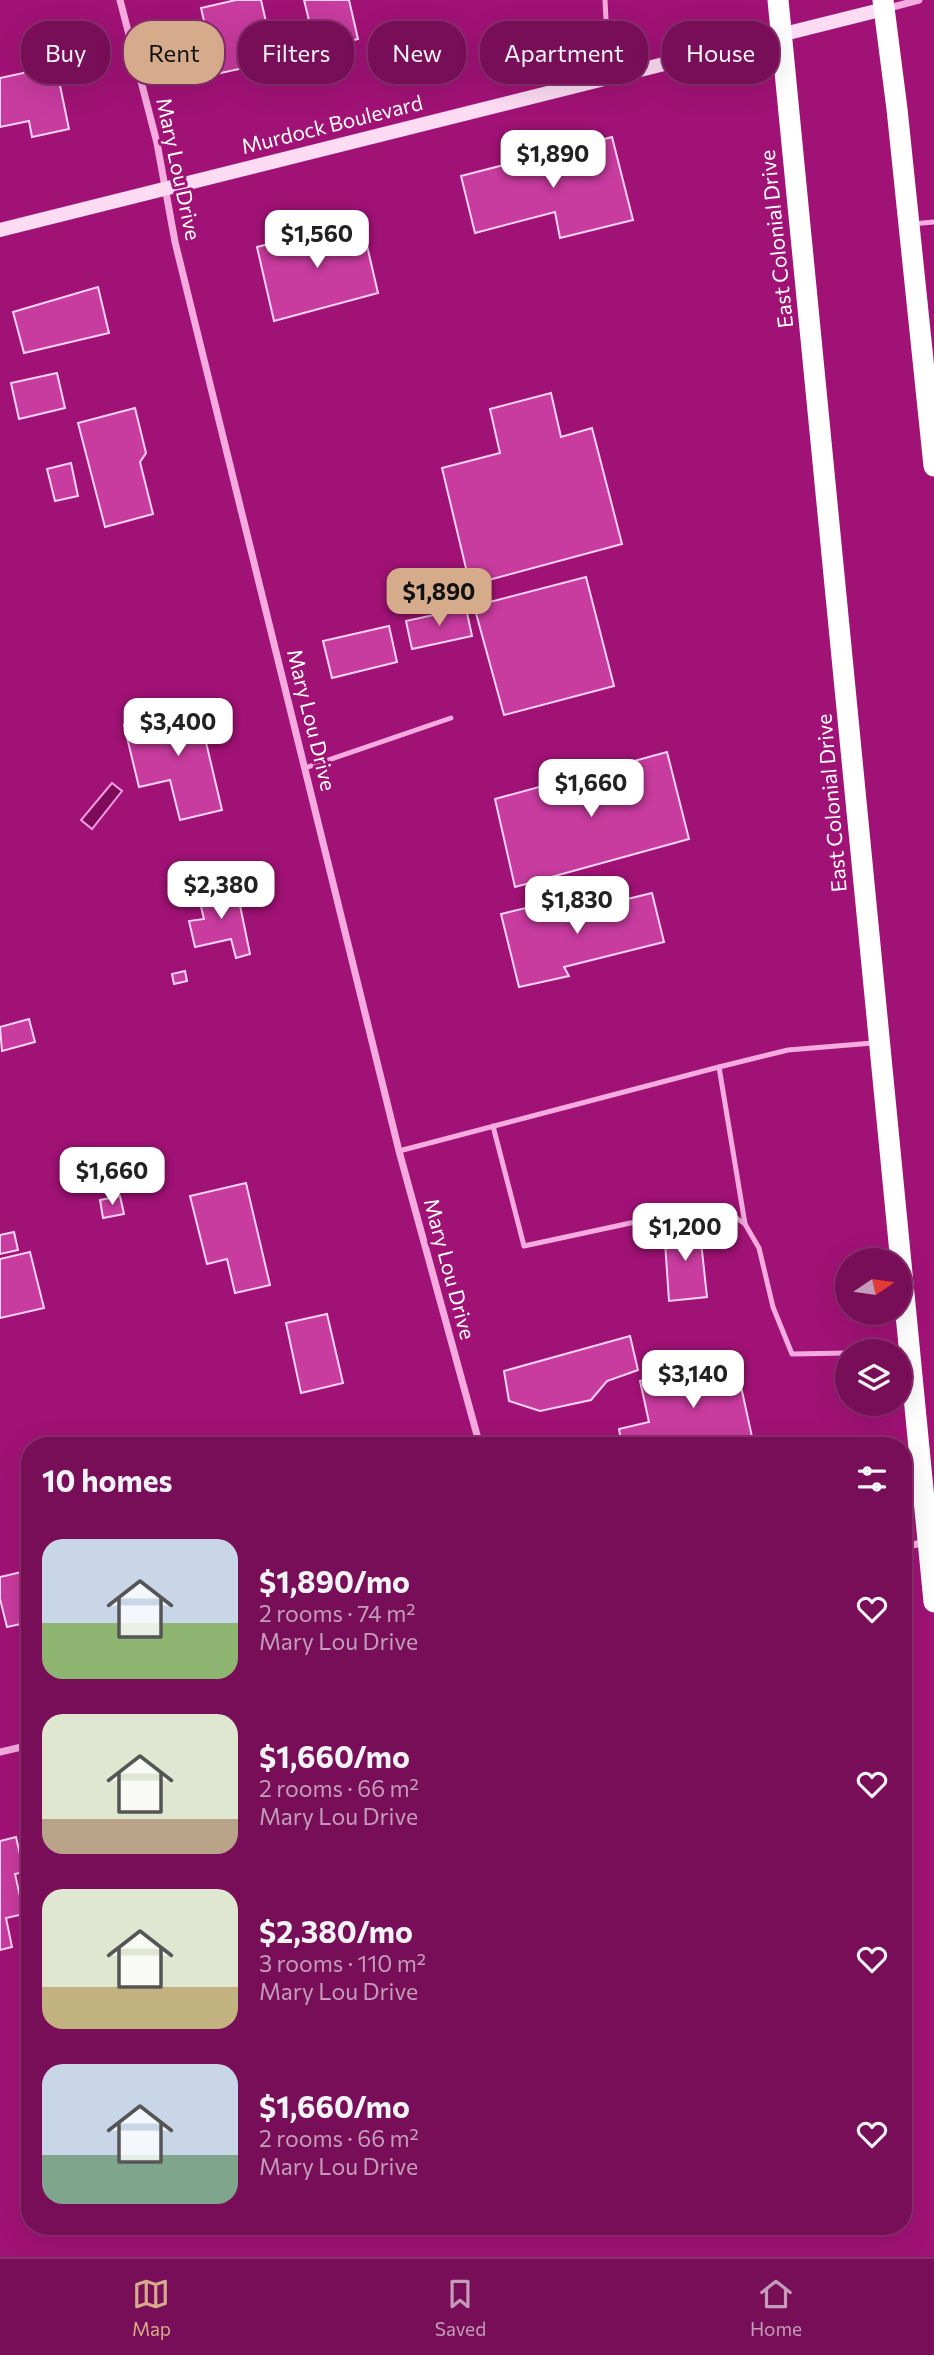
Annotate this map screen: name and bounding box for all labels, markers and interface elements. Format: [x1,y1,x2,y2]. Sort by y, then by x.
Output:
chip: Buy [21,21,110,84]
chip: Rent [124,21,224,84]
chip: Filters [238,21,354,84]
chip: New [368,21,466,84]
chip: Apartment [480,21,648,84]
chip: House [662,21,779,84]
street label: Murdock Boulevard [238,89,425,158]
street label: Mary Lou Drive [152,95,207,242]
pin: $1,890 [496,130,610,190]
text: $1,890 [517,139,589,167]
street label: East Colonial Drive [754,149,797,329]
pin: $1,560 [260,210,374,270]
text: $1,560 [281,219,353,247]
pin: $1,890 [382,568,496,628]
text: $1,890 [403,577,475,605]
street label: Mary Lou Drive [283,646,342,793]
pin: $3,400 [121,698,235,758]
text: $3,400 [140,707,216,735]
street label: East Colonial Drive [810,713,851,893]
pin: $1,660 [534,760,648,819]
text: $1,660 [555,768,627,796]
pin: $2,380 [164,862,278,921]
text: $2,380 [184,870,258,898]
pin: $1,830 [520,876,634,936]
text: $1,830 [541,885,613,913]
pin: $1,660 [55,1148,169,1207]
text: $1,660 [76,1156,148,1184]
street label: Mary Lou Drive [420,1195,481,1342]
pin: $1,200 [628,1204,742,1263]
text: $1,200 [649,1212,721,1240]
north arrow [835,1248,912,1325]
map controls [835,1248,912,1416]
button: layers [835,1339,912,1416]
pin: $3,140 [636,1350,750,1410]
text: $3,140 [658,1359,728,1387]
icon: filters [853,1460,891,1498]
text: 10 homes [42,1461,172,1498]
text: $1,890/mo [259,1562,410,1599]
icon: home [98,1567,182,1651]
icon: heart [853,1590,891,1628]
text: 2 rooms · 74 m² [259,1599,415,1627]
text: Mary Lou Drive [259,1627,418,1655]
text: $1,660/mo [259,1737,410,1774]
icon: home [98,1742,182,1826]
icon: heart [853,1765,891,1803]
text: 2 rooms · 66 m² [259,1774,419,1802]
text: Mary Lou Drive [259,1802,418,1830]
text: $2,380/mo [259,1912,413,1949]
icon: home [98,1917,182,2001]
icon: heart [853,1940,891,1978]
text: 3 rooms · 110 m² [259,1949,426,1977]
text: Mary Lou Drive [259,1977,418,2005]
text: $1,660/mo [259,2087,410,2124]
icon: home [98,2092,182,2176]
icon: heart [853,2115,891,2153]
text: 2 rooms · 66 m² [259,2124,419,2152]
text: Mary Lou Drive [259,2152,418,2180]
tab: Map [132,2275,171,2340]
tab: Saved [435,2275,486,2340]
tab: Home [750,2275,802,2340]

